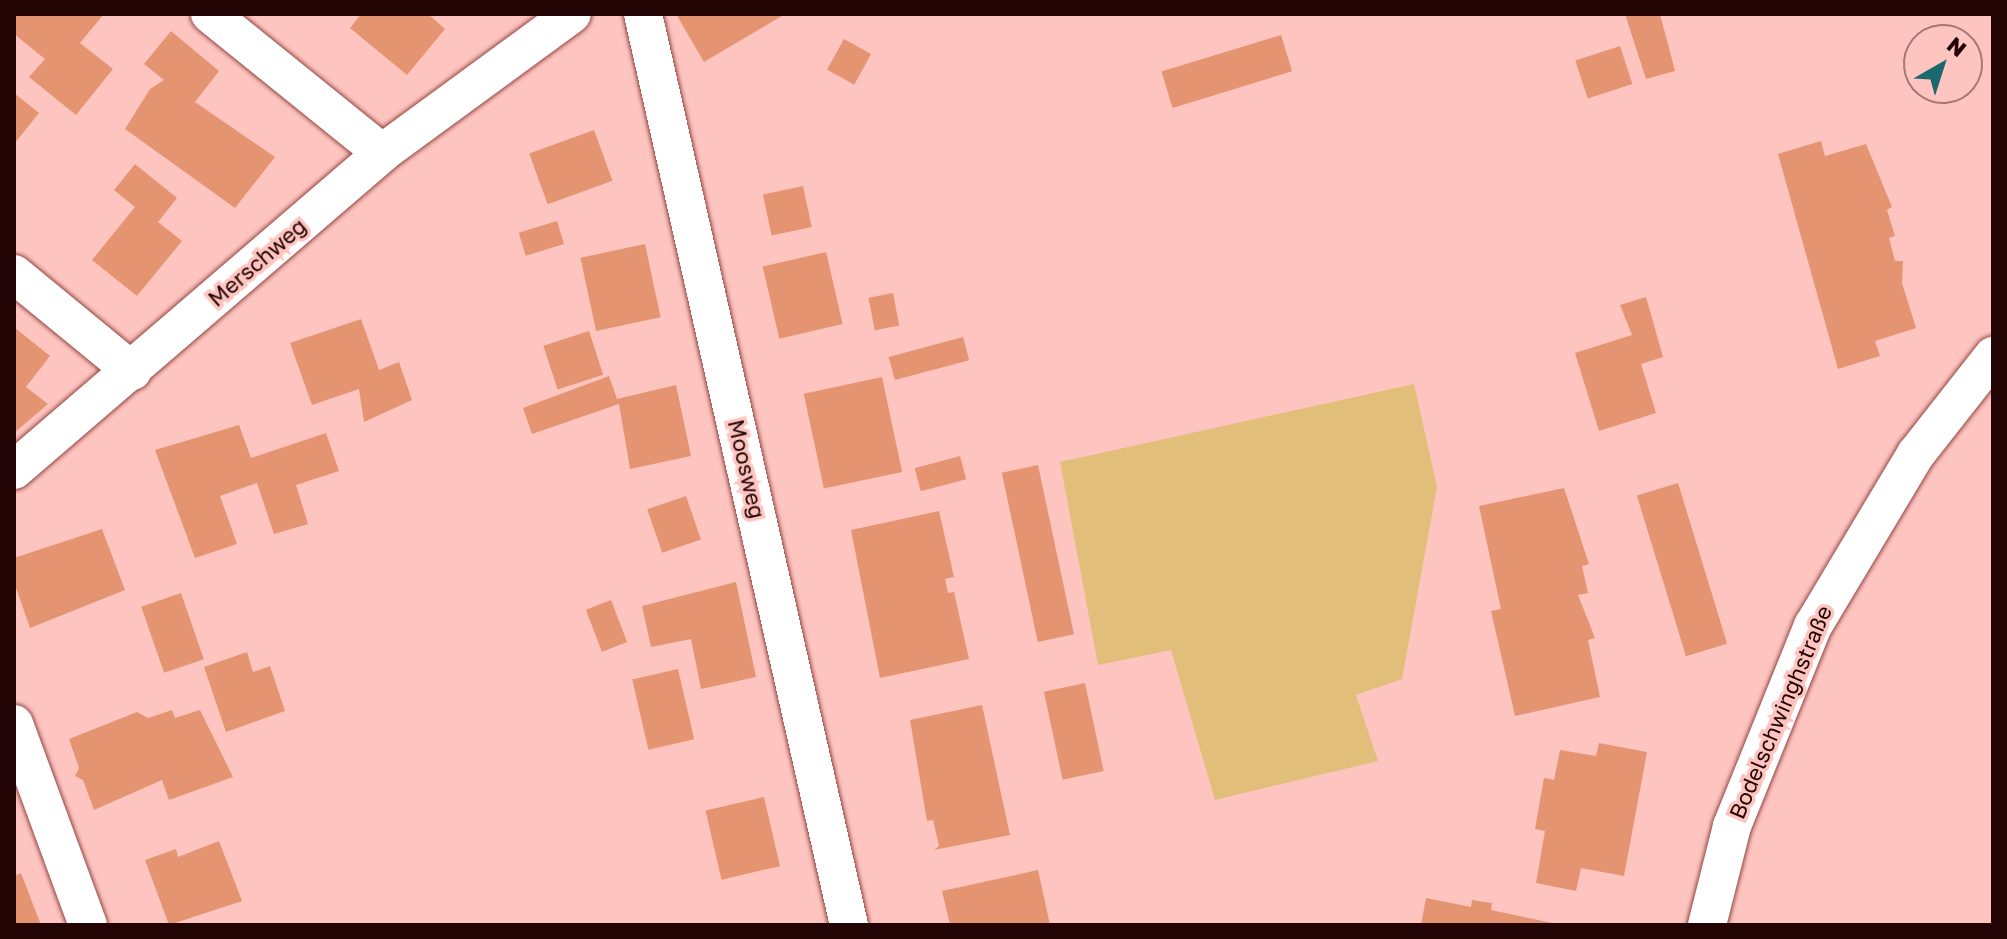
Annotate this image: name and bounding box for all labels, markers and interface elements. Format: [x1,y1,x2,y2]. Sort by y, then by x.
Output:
north arrow [1903,24,1983,104]
text: N [1942,31,1972,62]
street label: Merschweg [203,212,311,312]
street label: Moosweg [723,417,771,521]
street label: Bodelschwinghstraße [1723,601,1837,823]

